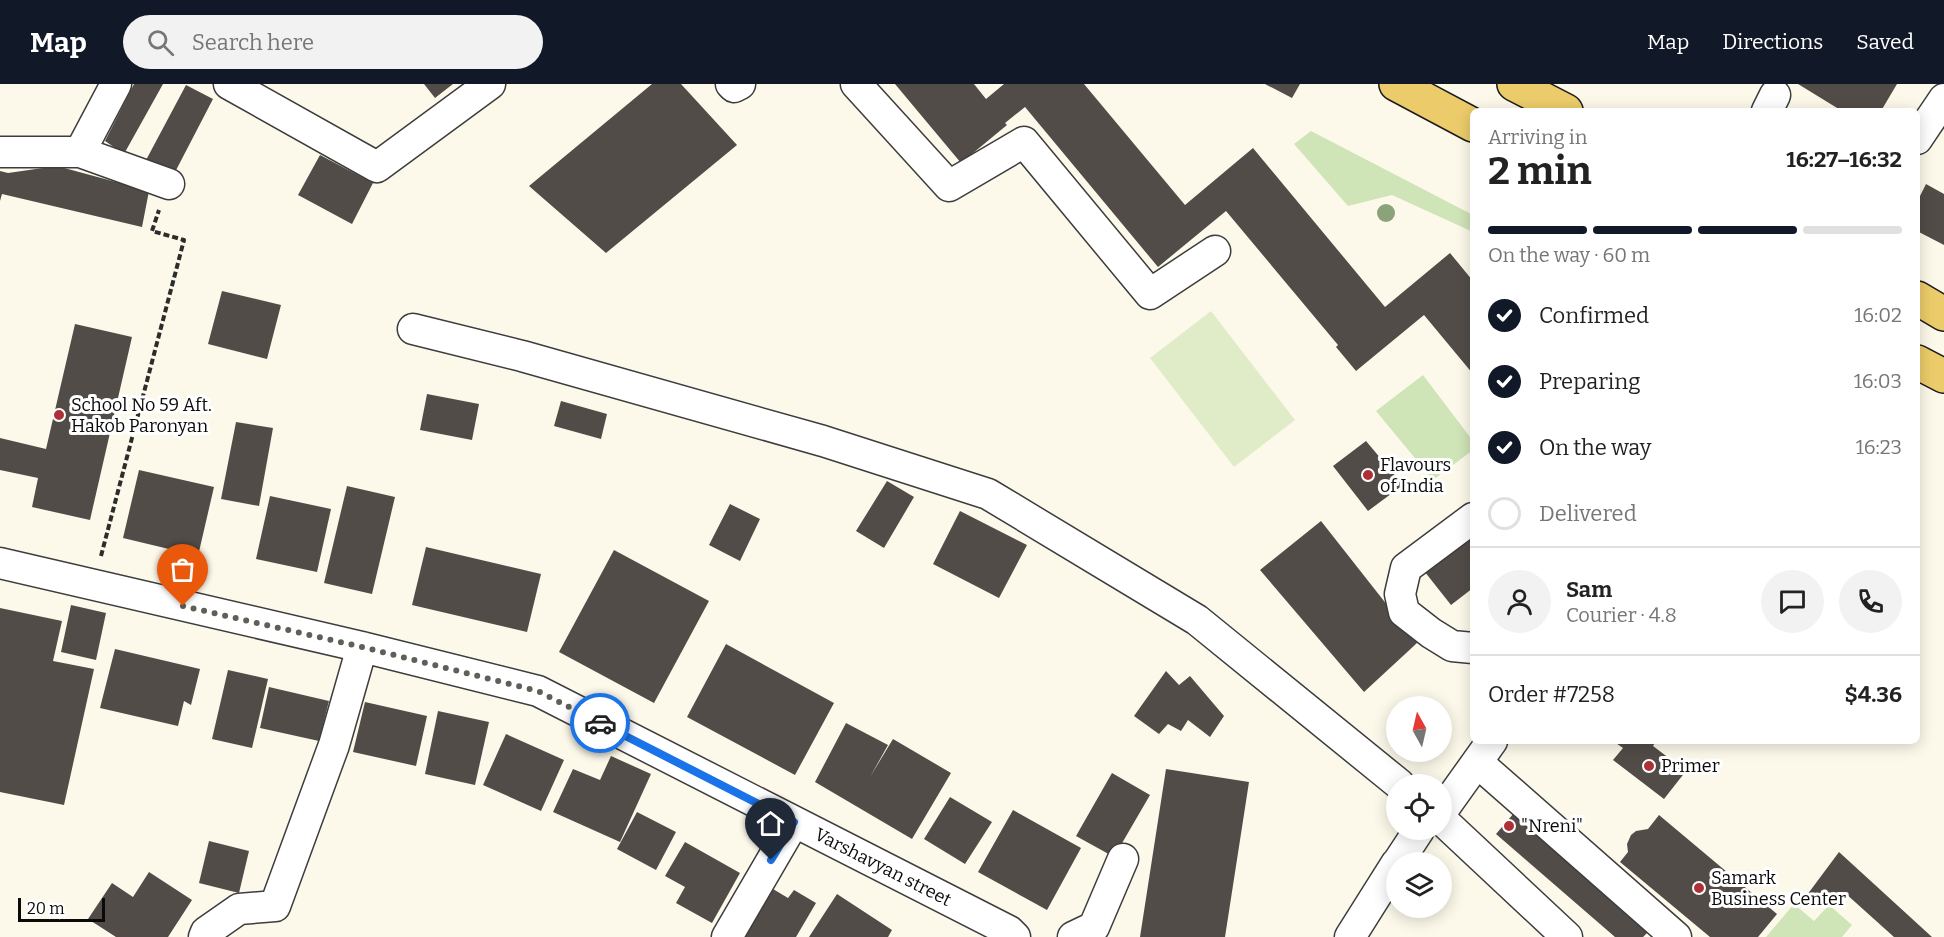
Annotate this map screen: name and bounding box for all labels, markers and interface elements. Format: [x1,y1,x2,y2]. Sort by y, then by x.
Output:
search box [123,15,543,69]
text: Map [30,26,87,59]
icon: search [144,26,177,59]
text: Search here [192,29,314,56]
text: Map [1647,29,1689,55]
text: Directions [1722,29,1823,55]
text: Saved [1856,29,1914,55]
text: Arriving in [1488,125,1587,149]
text: 16:27–16:32 [1786,146,1902,173]
text: 2 min [1488,148,1592,194]
text: On the way · 60 m [1488,243,1650,267]
icon: check [1488,299,1521,332]
text: Confirmed [1539,302,1649,329]
text: 16:02 [1854,303,1902,327]
icon: check [1488,365,1521,398]
text: Preparing [1539,368,1641,395]
text: 16:03 [1854,369,1902,393]
place label: School No 59 Aft. Hakob Paronyan [71,394,212,437]
marker: School No 59 Aft. Hakob Paronyan [52,408,66,422]
icon: check [1488,431,1521,464]
text: On the way [1539,434,1651,461]
text: 16:23 [1856,435,1902,459]
place label: Flavours of India [1380,454,1451,497]
marker: Flavours of India [1361,468,1375,482]
text: Delivered [1539,500,1637,527]
pin [157,544,208,606]
icon: bag [166,553,199,586]
button: person [1488,570,1551,633]
button: chat [1761,570,1824,633]
button: phone [1839,570,1902,633]
text: Sam [1566,576,1612,603]
text: Courier · 4.8 [1566,603,1677,627]
text: Order #7258 [1488,681,1615,708]
text: $4.36 [1844,681,1902,708]
courier [570,693,630,753]
north arrow [1386,696,1452,762]
map controls [1386,696,1452,918]
icon: car [584,707,617,740]
place label: Primer [1661,755,1720,777]
marker: Primer [1642,759,1656,773]
button: locate [1386,774,1452,840]
pin [745,798,796,860]
icon: home [754,807,787,840]
place label: "Nreni" [1521,815,1583,837]
marker: "Nreni" [1502,819,1516,833]
street label: Varshavyan street [811,823,955,911]
button: layers [1386,852,1452,918]
place label: Samark Business Center [1711,867,1846,910]
marker: Samark Business Center [1692,881,1706,895]
scale bar [18,895,105,922]
text: 20 m [27,899,64,918]

